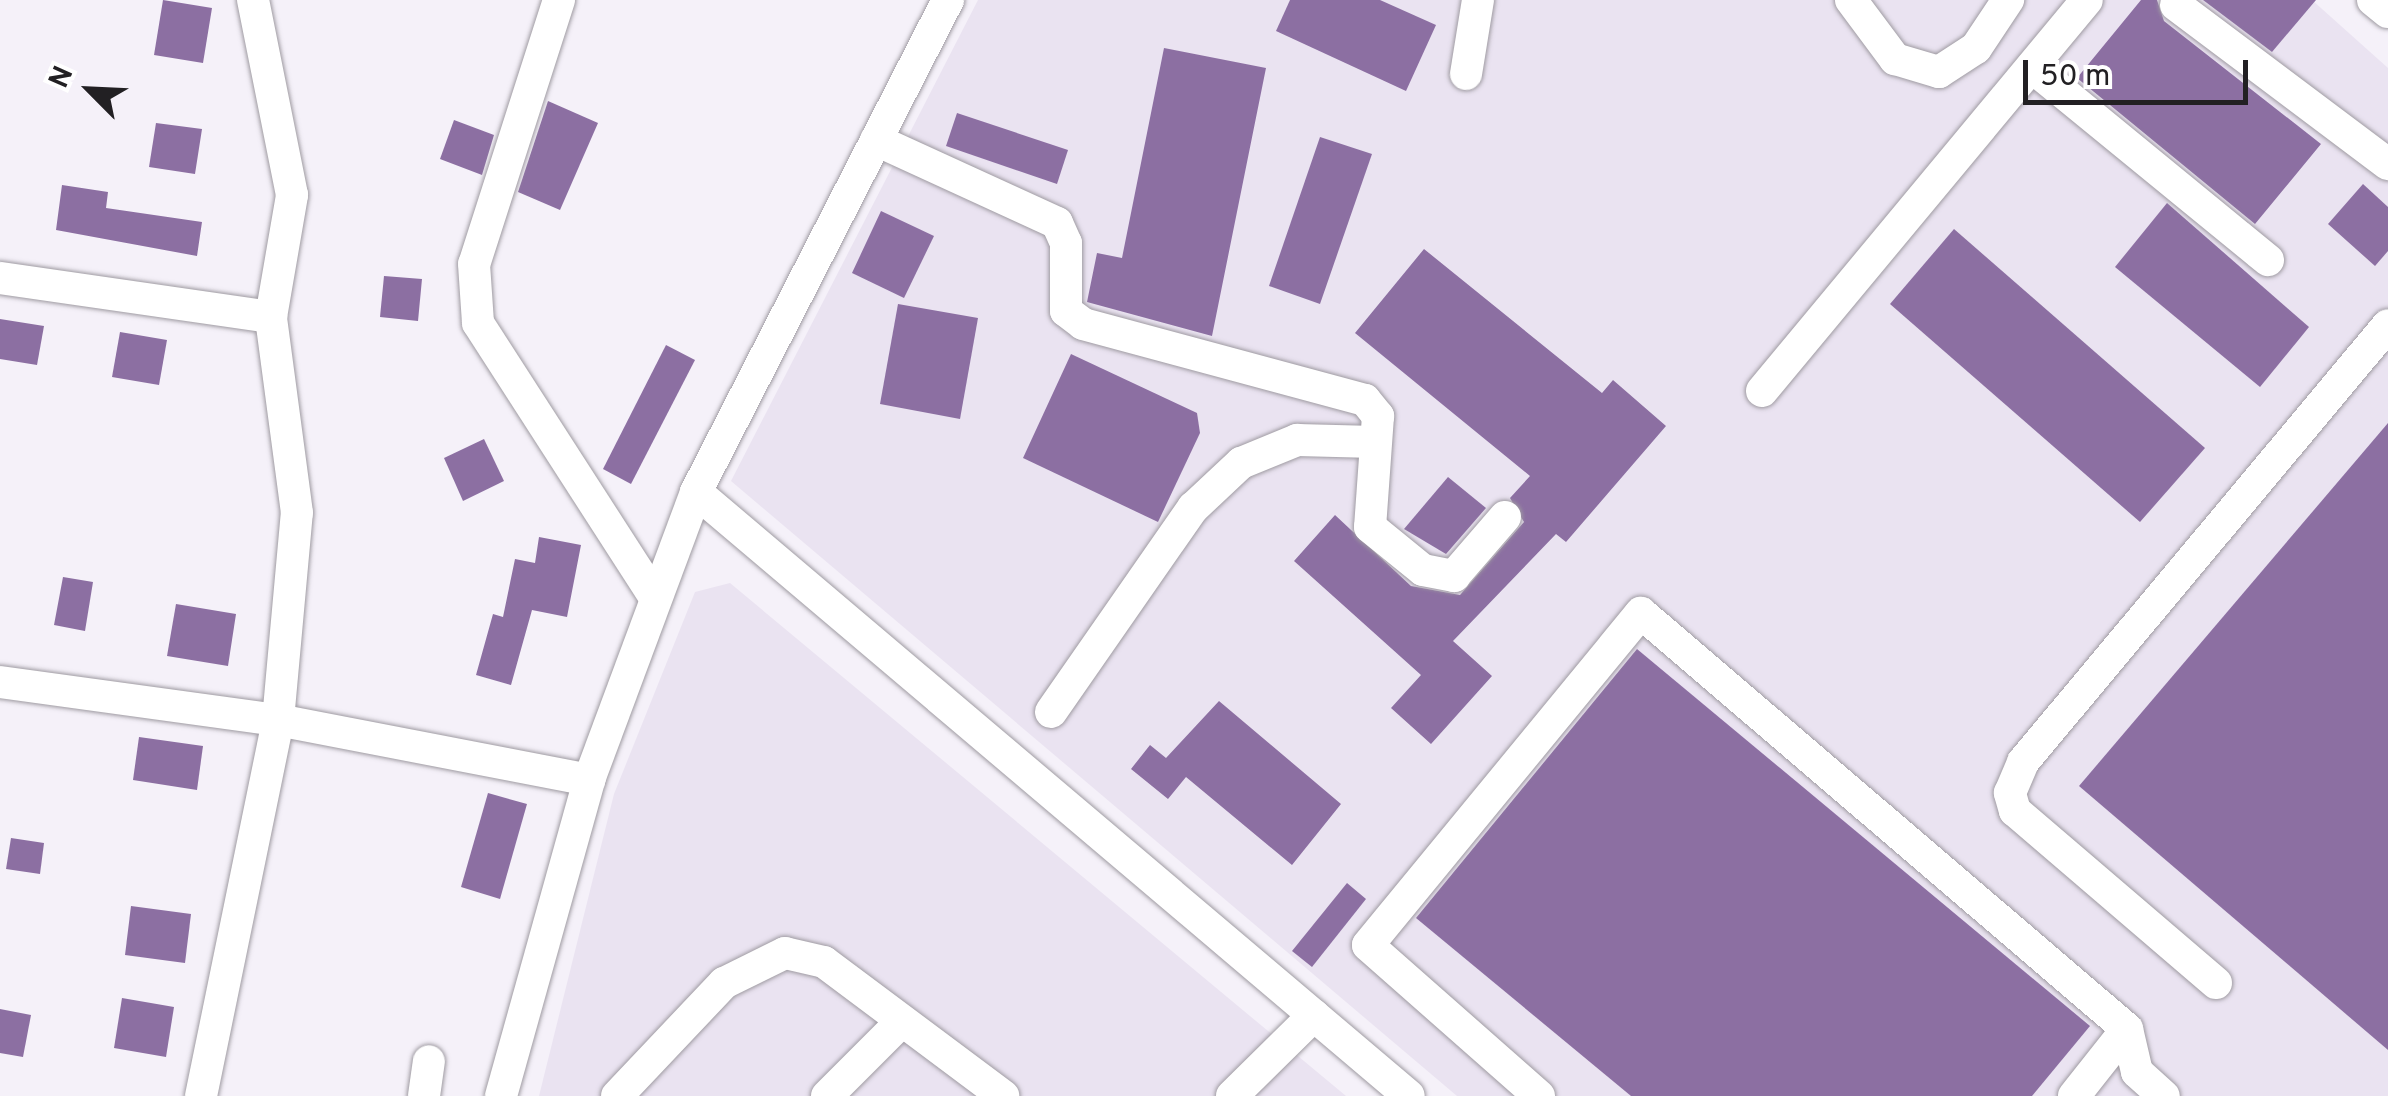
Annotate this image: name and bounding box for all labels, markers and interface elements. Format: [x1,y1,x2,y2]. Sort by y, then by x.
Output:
north arrow [40,40,140,140]
scale bar [2028,40,2253,102]
text: 50 m [2040,59,2110,96]
text: N [42,61,83,94]

